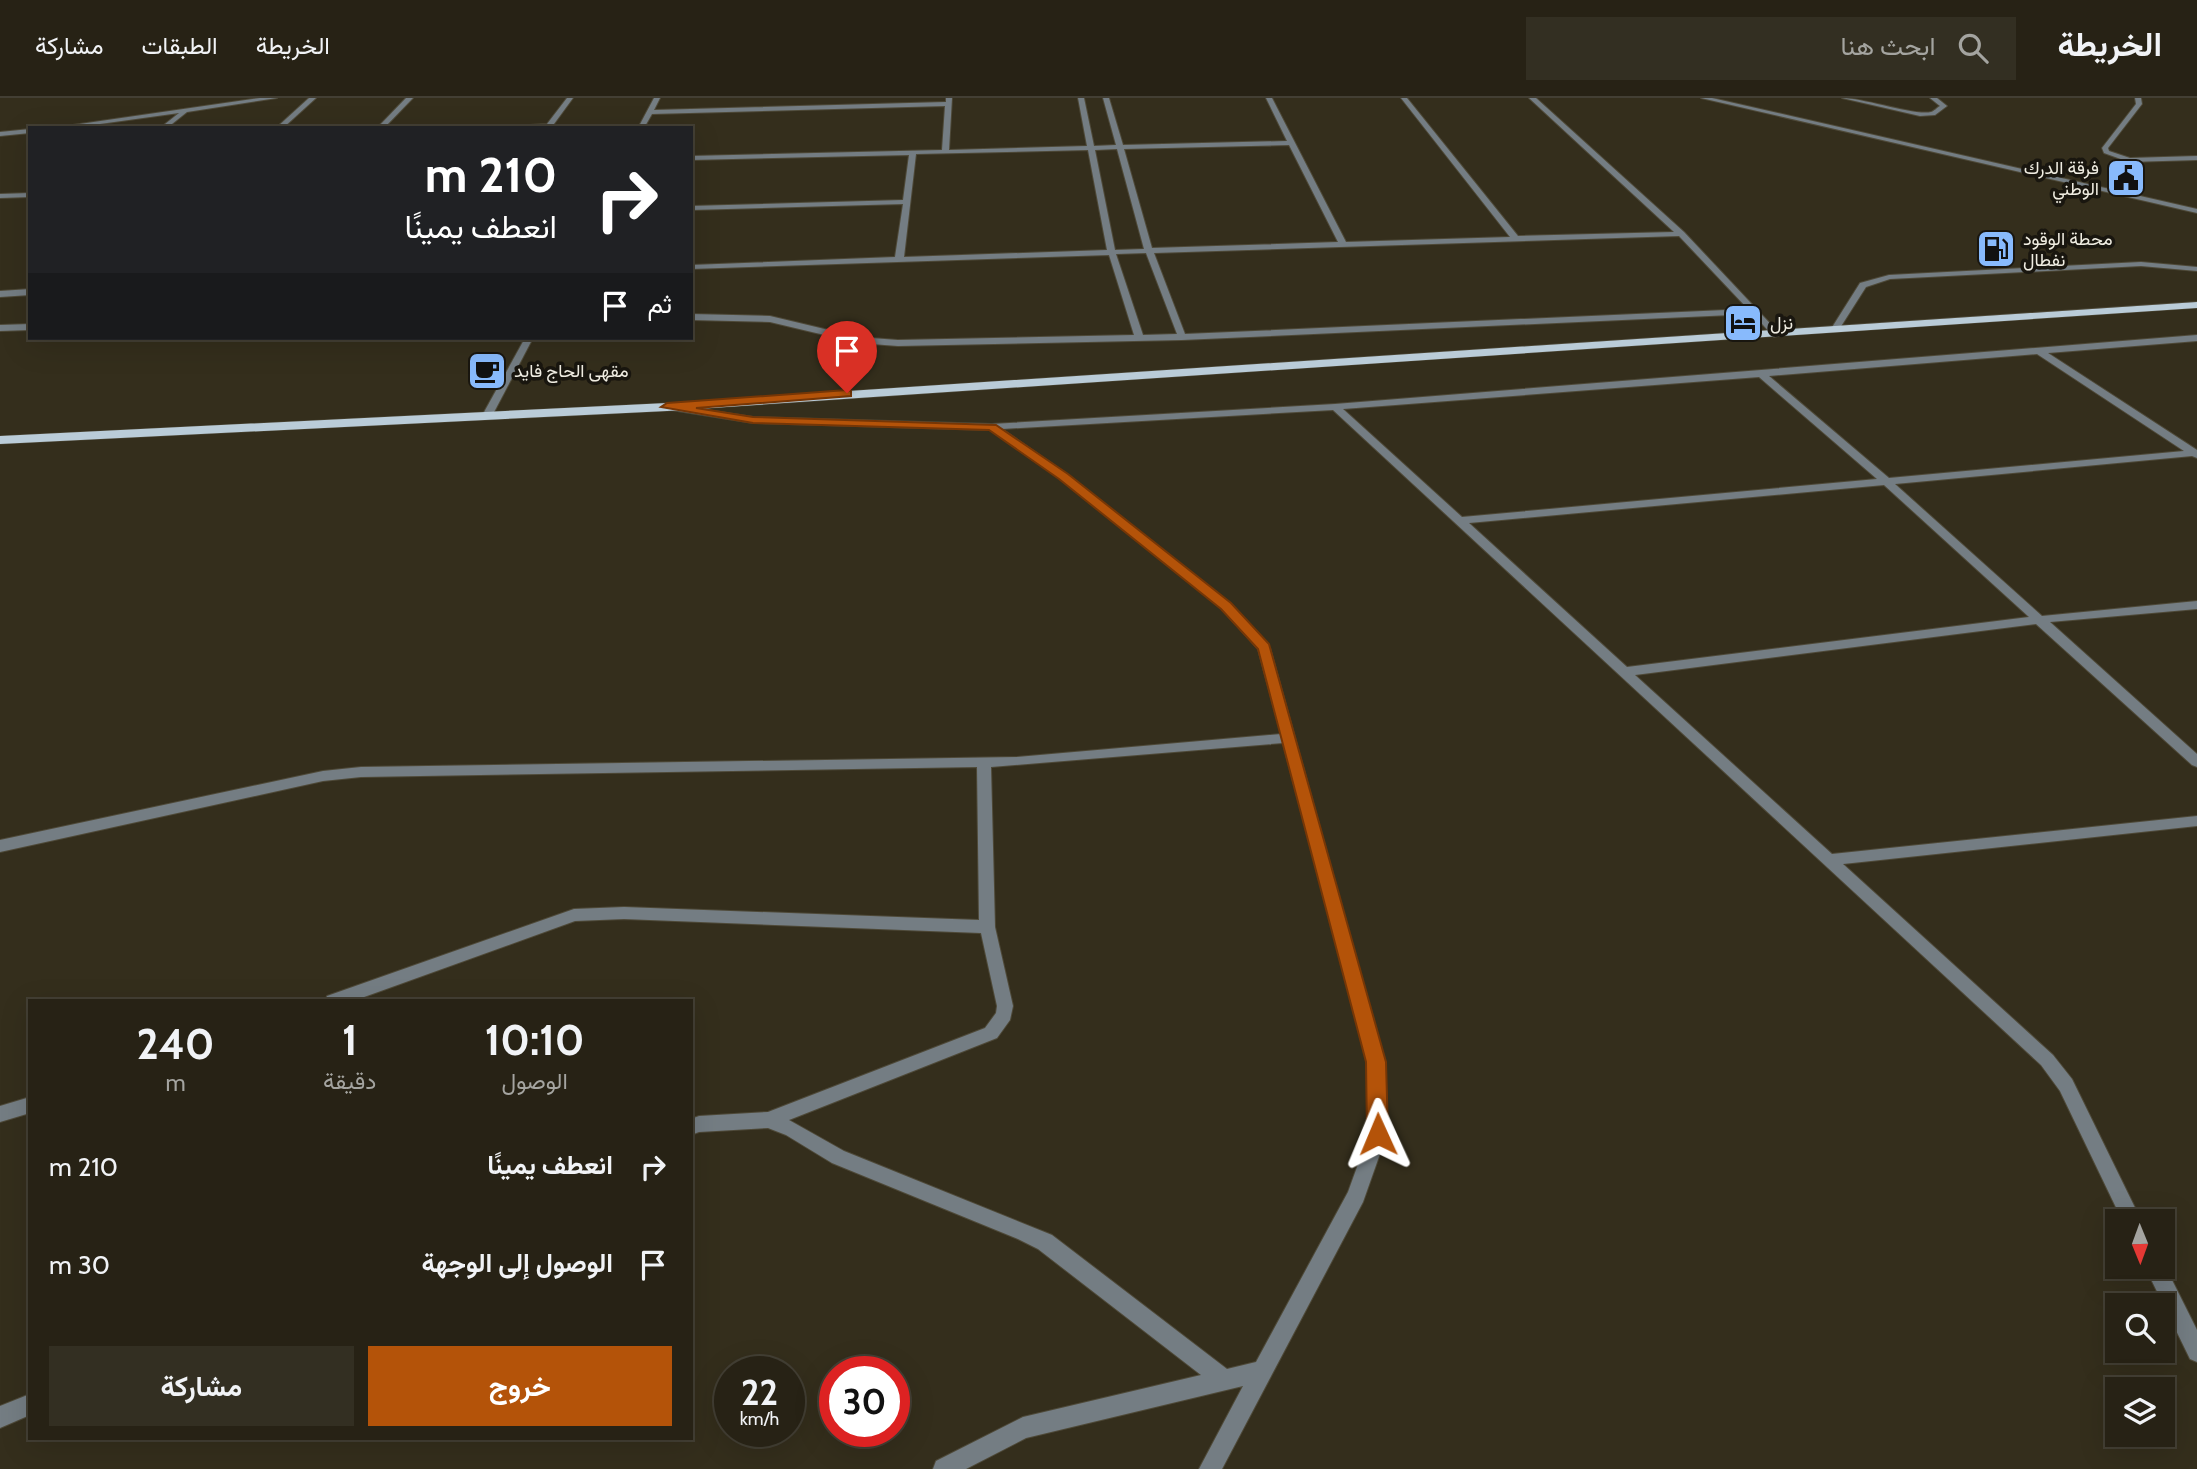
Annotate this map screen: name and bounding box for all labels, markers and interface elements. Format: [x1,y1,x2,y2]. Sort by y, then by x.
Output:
search box [1526,17,2016,80]
text: الخريطة [2058,24,2162,64]
icon: search [1954,29,1992,67]
text: ابحث هنا [1840,30,1936,62]
text: مشاركة [35,31,103,60]
text: الطبقات [141,31,218,60]
text: الخريطة [256,31,330,60]
text: 210 m [425,145,557,204]
icon: right [581,154,672,245]
place label: فرقة الدرك الوطني [2024,157,2099,204]
public building icon: فرقة الدرك الوطني [2105,157,2147,199]
text: انعطف يمينًا [405,207,557,246]
fuel station icon: محطة الوقود نفطال [1975,228,2017,270]
place label: محطة الوقود نفطال [2023,228,2113,271]
icon: arrive [596,287,634,325]
text: ثم [648,288,672,320]
hotel icon: نزل [1722,302,1764,344]
place label: نزل [1770,312,1793,334]
pin [817,321,877,393]
icon: arrive [828,332,866,370]
cafe icon: مقهى الحاج فايد [466,350,508,392]
place label: مقهى الحاج فايد [514,360,629,383]
text: 1 [342,1014,357,1066]
text: 10:10 [485,1014,584,1066]
text: 240 [137,1018,215,1070]
text: دقيقة [323,1067,376,1095]
text: الوصول [501,1067,568,1095]
text: m [165,1069,186,1097]
position arrow [1341,1097,1415,1171]
icon: right [634,1148,672,1186]
text: انعطف يمينًا [487,1149,613,1181]
text: 210 m [49,1151,118,1183]
north arrow [2105,1209,2175,1279]
map controls [2105,1209,2175,1447]
icon: arrive [634,1246,672,1284]
text: الوصول إلى الوجهة [422,1247,613,1279]
text: 30 m [49,1249,110,1281]
button: search [2105,1293,2175,1363]
button: مشاركة [49,1346,354,1426]
button: خروج [368,1346,672,1426]
speed limit sign: 30 [819,1356,910,1447]
text: 22 [741,1371,778,1414]
button: layers [2105,1377,2175,1447]
text: km/h [740,1408,779,1430]

